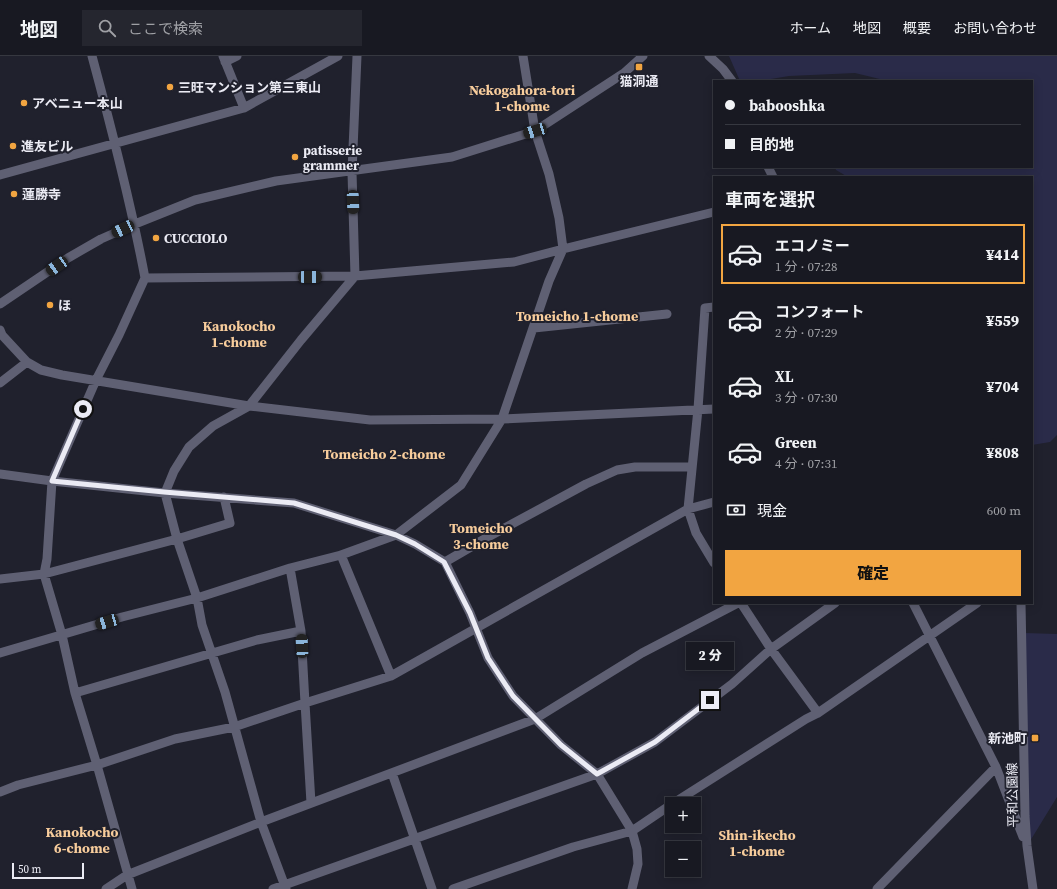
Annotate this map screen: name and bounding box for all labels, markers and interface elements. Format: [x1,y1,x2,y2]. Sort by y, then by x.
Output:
search box [82,10,362,46]
text: 地図 [20,16,58,42]
icon: search [96,17,118,39]
text: ここで検索 [128,18,203,39]
text: ホーム [789,18,831,38]
text: 地図 [853,18,881,38]
text: 概要 [903,18,931,38]
text: お問い合わせ [953,18,1037,38]
marker: 猫洞通 [634,62,644,72]
place label: 猫洞通 [619,73,659,90]
place label: 三旺マンション第三東山 [178,79,321,96]
district label: Nekogahora-tori 1-chome [469,80,576,116]
marker: 三旺マンション第三東山 [165,82,175,92]
place label: アベニュー本山 [32,95,123,112]
text: babooshka [749,95,825,116]
marker: アベニュー本山 [19,98,29,108]
car [522,122,548,140]
text: 目的地 [749,134,794,155]
place label: 進友ビル [21,138,73,155]
marker: 進友ビル [8,141,18,151]
place label: patisserie grammer [303,142,362,174]
marker: patisserie grammer [290,152,300,162]
place label: 蓮勝寺 [22,186,61,203]
text: 車両を選択 [725,187,815,212]
marker: 蓮勝寺 [9,189,19,199]
car [347,190,359,214]
car [110,218,136,240]
place label: CUCCIOLO [164,230,227,247]
marker: CUCCIOLO [151,233,161,243]
text: エコノミー [775,235,850,256]
icon: car [727,236,763,272]
text: ¥414 [986,244,1019,265]
car [44,254,70,278]
text: 1 分 · 07:28 [775,258,837,275]
car [298,271,322,283]
place label: ほ [58,297,71,314]
marker: ほ [45,300,55,310]
text: コンフォート [775,301,865,322]
icon: car [727,302,763,338]
district label: Tomeicho 1-chome [516,306,638,326]
text: ¥559 [986,310,1019,331]
district label: Kanokocho 1-chome [203,316,276,352]
text: 2 分 · 07:29 [775,324,837,341]
text: XL [775,366,794,387]
icon: car [727,368,763,404]
text: ¥704 [986,376,1019,397]
text: 3 分 · 07:30 [775,389,837,406]
route start [74,400,92,418]
text: Green [775,432,817,453]
icon: car [727,434,763,470]
text: ¥808 [986,442,1019,463]
district label: Tomeicho 2-chome [323,444,445,464]
text: 4 分 · 07:31 [775,455,837,472]
icon: cash [725,499,747,521]
text: 現金 [757,500,787,521]
text: 600 m [987,502,1021,519]
district label: Tomeicho 3-chome [449,518,513,554]
button: 確定 [725,550,1021,596]
car [94,613,120,631]
car [295,634,309,658]
callout: 2 分 [686,642,734,670]
text: 2 分 [699,647,721,664]
route end [701,691,719,709]
place label: 新池町 [988,730,1027,747]
marker: 新池町 [1030,733,1040,743]
street label: 平和公園線 [1003,762,1022,828]
map controls [665,797,701,877]
button: + [665,797,701,833]
district label: Kanokocho 6-chome [46,822,119,858]
district label: Shin-ikecho 1-chome [718,825,796,861]
button: − [665,841,701,877]
scale bar [12,861,84,880]
text: 50 m [18,862,41,877]

